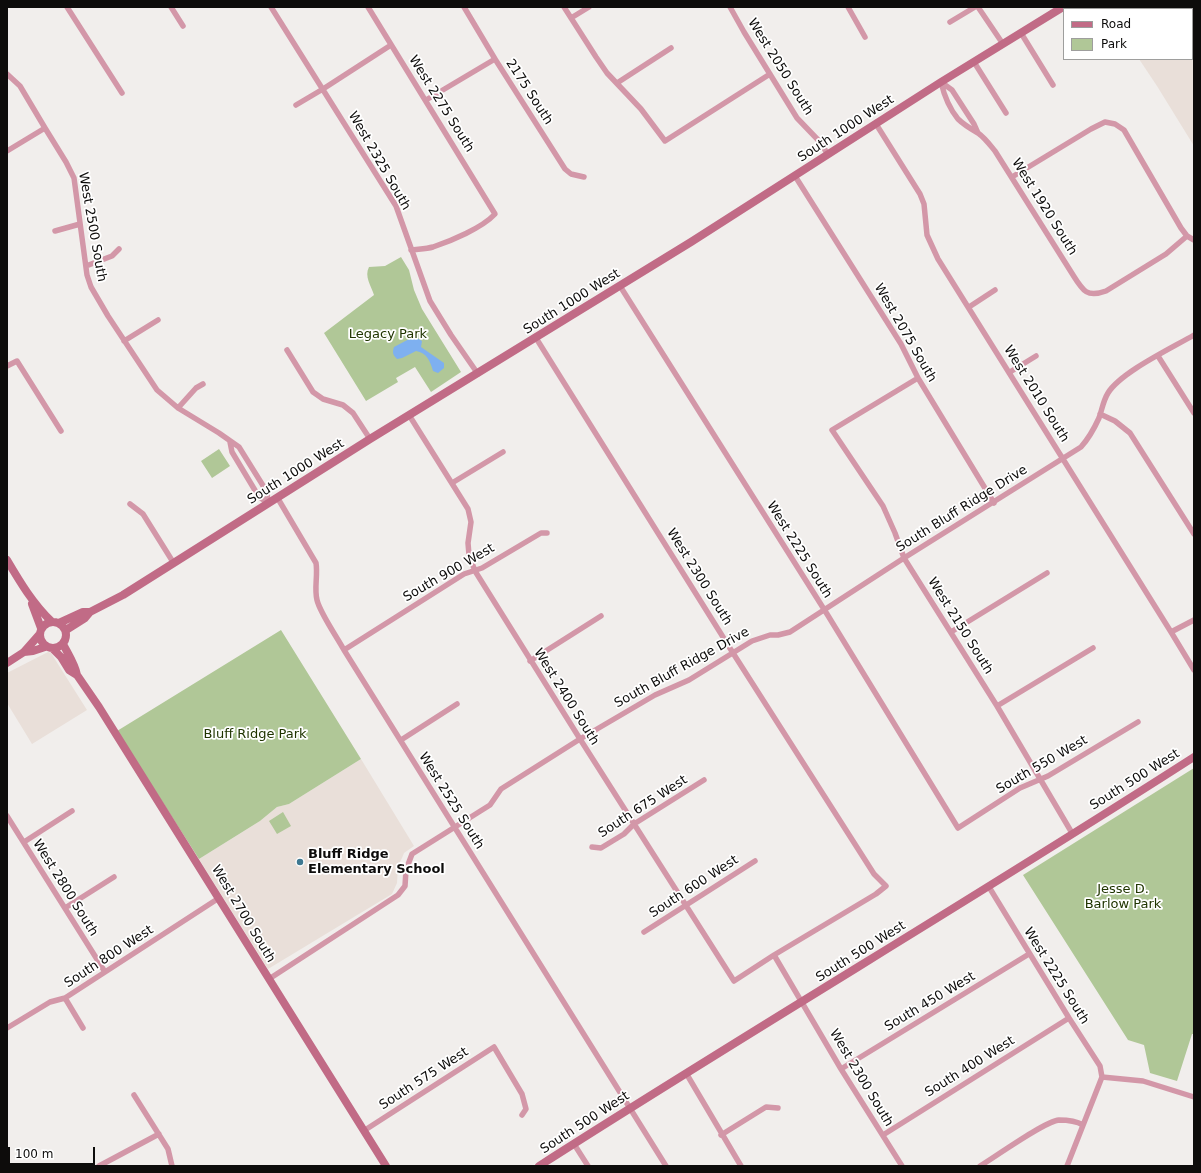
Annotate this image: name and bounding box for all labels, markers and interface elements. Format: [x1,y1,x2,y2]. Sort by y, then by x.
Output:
legend [1063,8,1193,60]
street label: West 2050 South [744,16,816,118]
text: Road [1101,17,1131,31]
text: Park [1101,37,1127,51]
street label: West 2275 South [405,53,477,155]
street label: 2175 South [502,56,556,128]
street label: South 1000 West [795,92,897,166]
street label: West 2325 South [344,109,414,213]
street label: West 1920 South [1008,156,1080,258]
street label: West 2500 South [75,171,109,283]
street label: South 1000 West [521,266,623,338]
street label: West 2075 South [870,281,940,385]
park label: Legacy Park [349,327,427,343]
street label: West 2010 South [1000,343,1072,445]
street label: South 1000 West [245,436,347,508]
street label: South Bluff Ridge Drive [894,462,1030,556]
street label: West 2225 South [763,499,835,601]
street label: West 2300 South [663,526,735,628]
street label: South 900 West [401,541,497,605]
street label: West 2150 South [924,575,996,677]
street label: South Bluff Ridge Drive [612,624,752,712]
street label: West 2400 South [530,646,602,748]
park label: Bluff Ridge Park [203,727,307,743]
street label: South 550 West [994,733,1090,797]
street label: South 500 West [1087,746,1183,814]
street label: West 2525 South [415,750,487,852]
street label: South 675 West [596,772,690,842]
street label: West 2800 South [29,837,101,939]
place label: Bluff Ridge Elementary School [308,847,445,878]
street label: South 600 West [647,852,741,922]
marker: Bluff Ridge Elementary School [295,857,305,867]
street label: West 2700 South [208,862,278,966]
park label: Jesse D. Barlow Park [1085,882,1161,913]
street label: South 500 West [813,918,909,986]
street label: South 800 West [62,922,156,992]
street label: West 2225 South [1020,925,1092,1027]
street label: South 450 West [882,969,978,1035]
street label: West 2300 South [826,1026,896,1130]
street label: South 400 West [922,1033,1018,1101]
street label: South 575 West [377,1044,471,1114]
street label: South 500 West [538,1088,632,1158]
scale bar [10,1139,97,1165]
text: 100 m [15,1147,53,1161]

